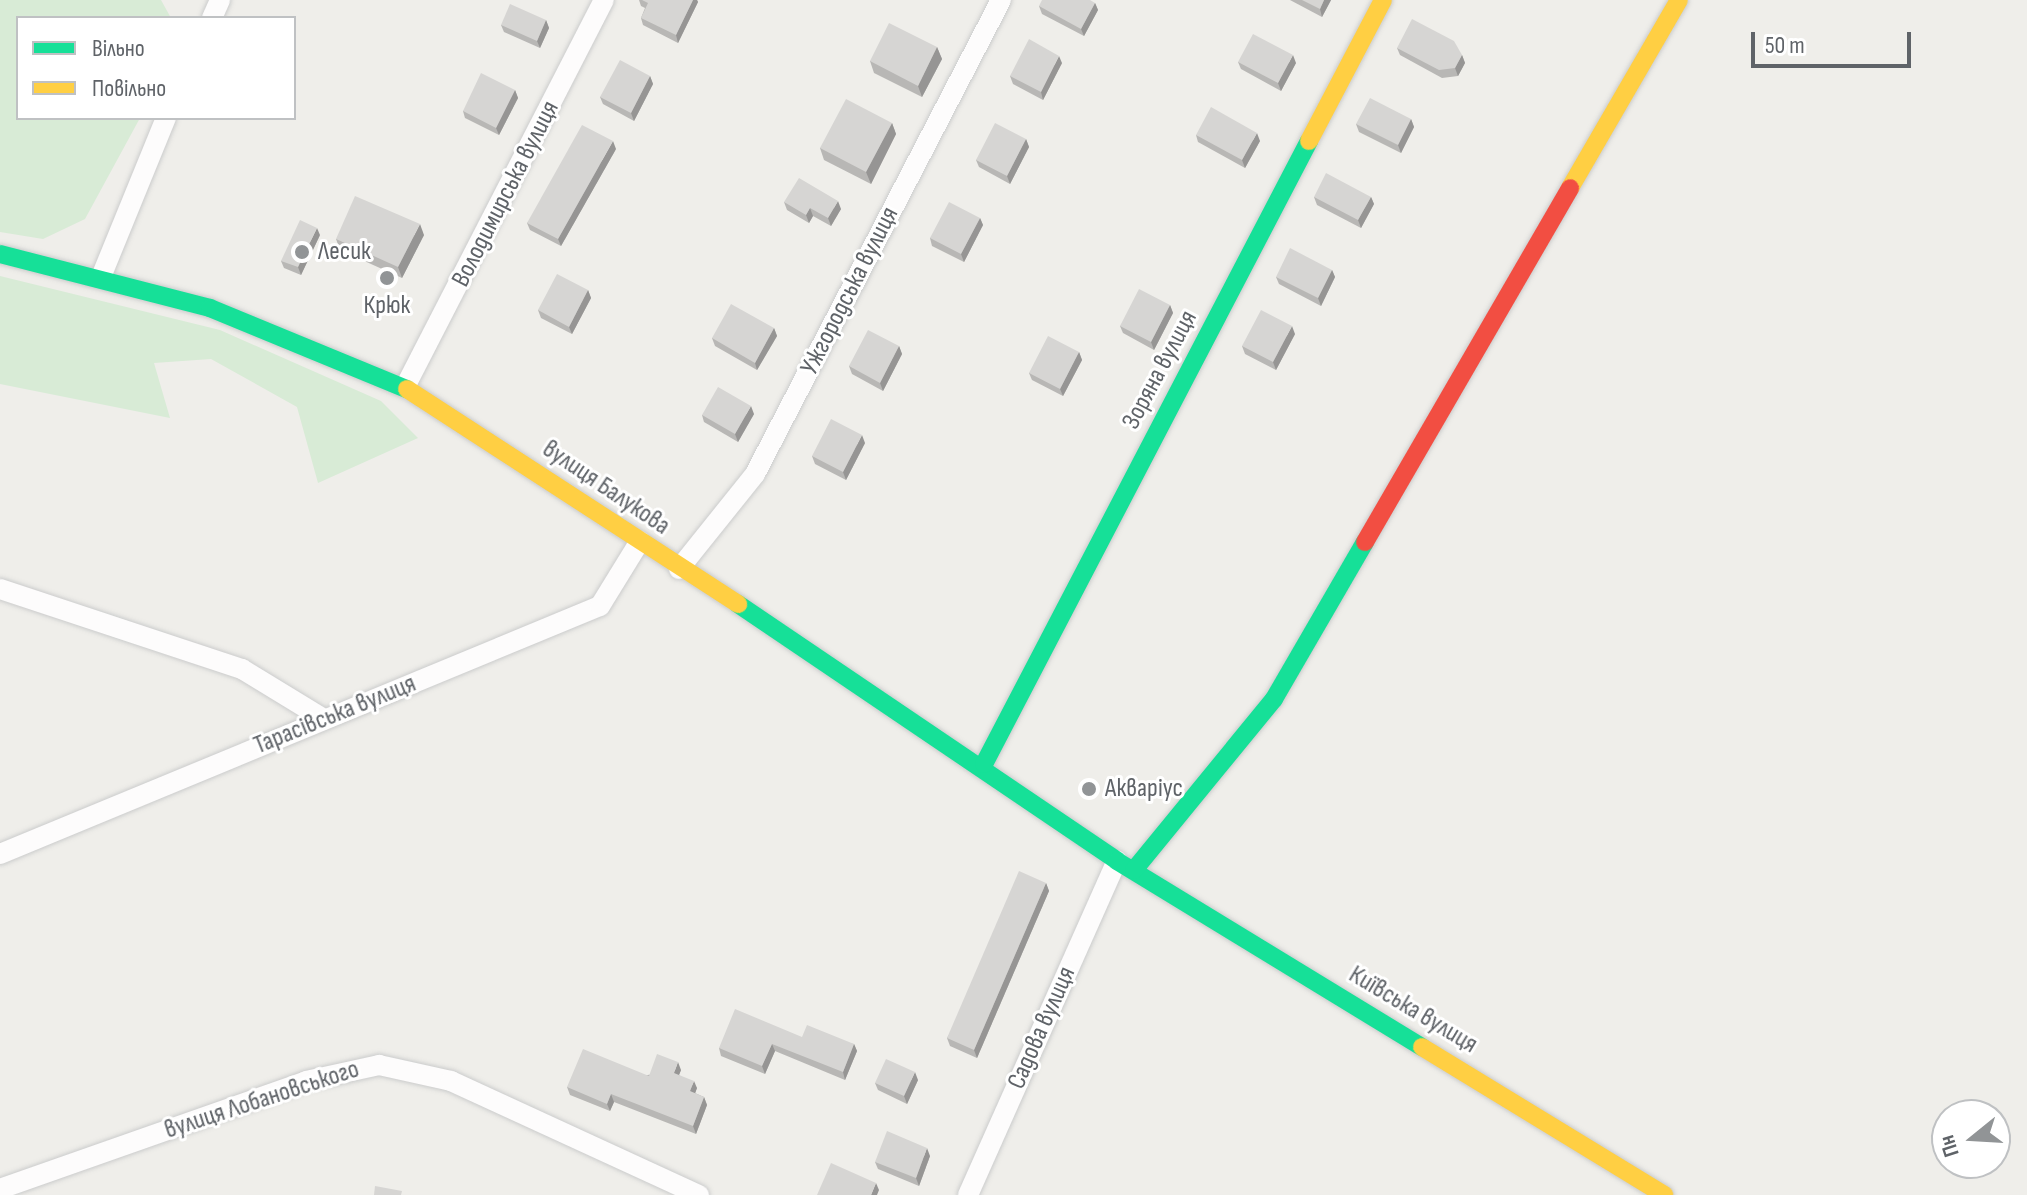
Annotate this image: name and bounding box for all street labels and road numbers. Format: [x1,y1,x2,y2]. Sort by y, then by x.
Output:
street label: Володимирська вулиця [446,96,566,292]
street label: Ужгородська вулиця [794,202,906,380]
street label: Зоряна вулиця [1116,305,1204,435]
street label: вулиця Балукова [536,434,676,542]
street label: Тарасівська вулиця [249,668,421,762]
street label: Київська вулиця [1343,959,1483,1061]
street label: Садова вулиця [1001,962,1083,1094]
street label: вулиця Лобановського [161,1054,363,1146]

